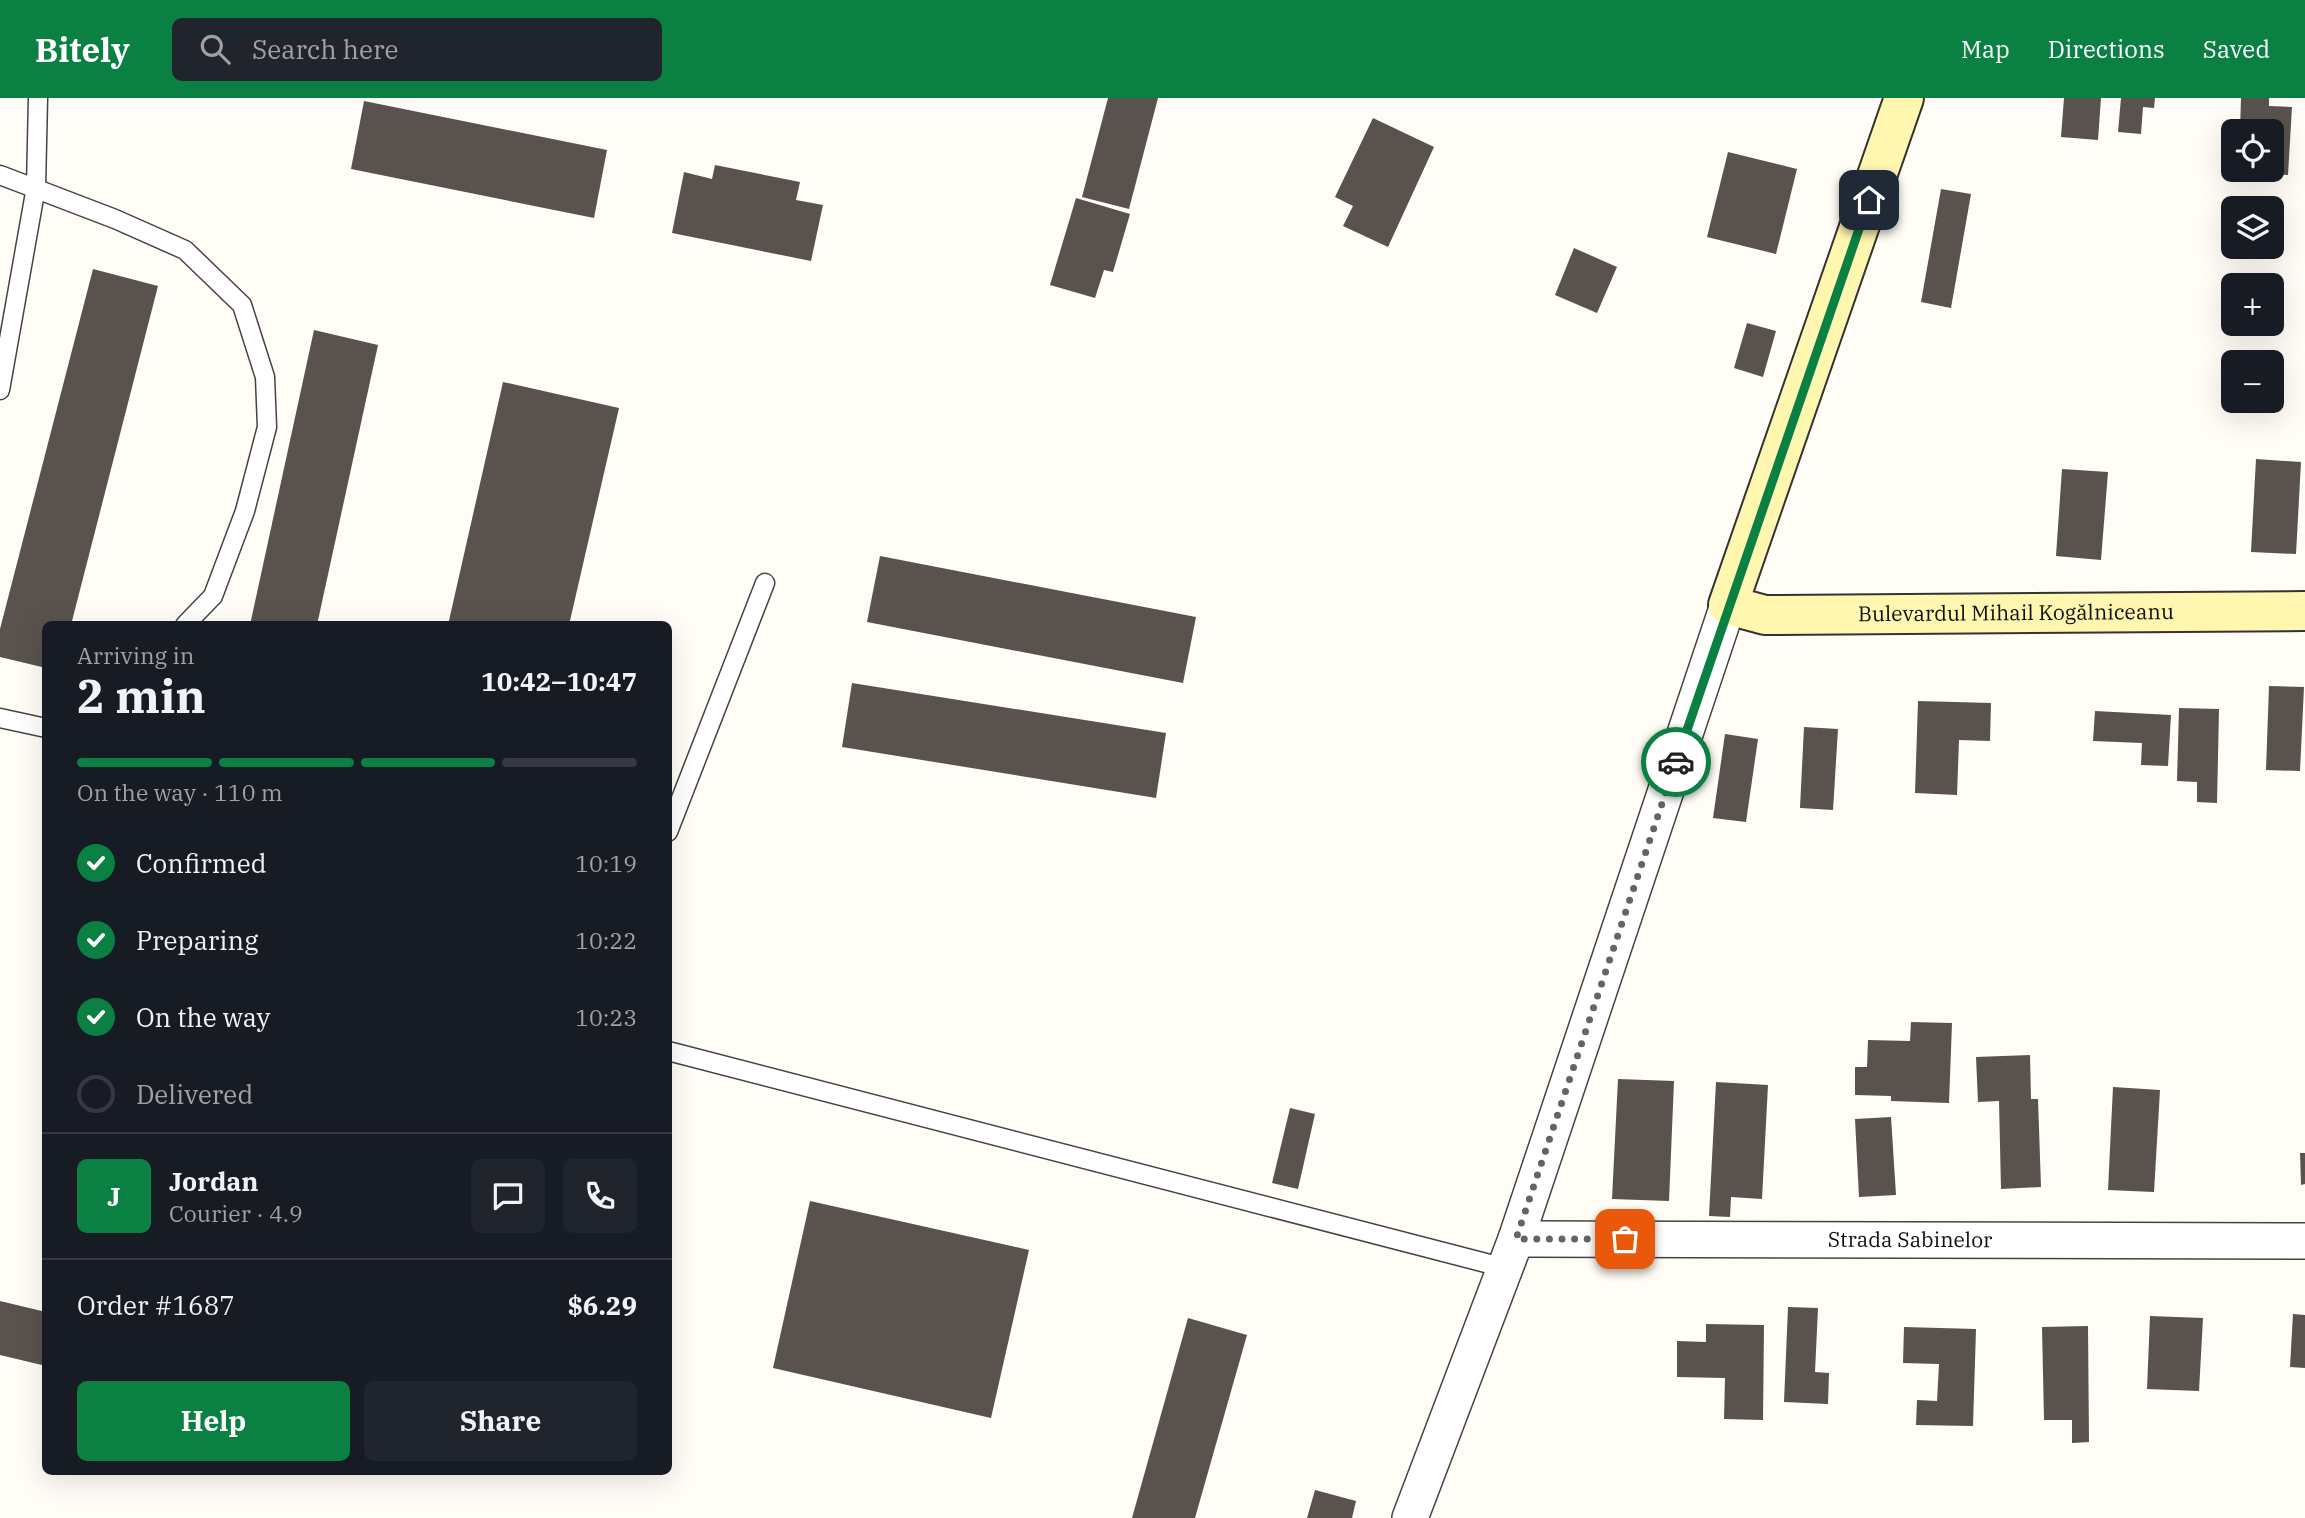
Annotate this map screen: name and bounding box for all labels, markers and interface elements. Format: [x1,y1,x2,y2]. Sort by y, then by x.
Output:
search box [172,18,662,81]
text: Bitely [35,28,130,71]
icon: search [196,30,234,68]
text: Search here [252,32,398,66]
text: Map [1961,33,2010,65]
text: Directions [2048,33,2165,65]
text: Saved [2203,33,2270,65]
map controls [2221,119,2284,413]
button: locate [2221,119,2284,182]
pin [1839,170,1899,230]
icon: home [1850,181,1888,219]
button: layers [2221,196,2284,259]
button: + [2221,273,2284,336]
button: − [2221,350,2284,413]
street label: Bulevardul Mihail Kogălniceanu [1858,597,2174,627]
text: Arriving in [77,640,194,670]
text: 10:42–10:47 [481,664,637,698]
text: 2 min [77,666,206,726]
courier [1641,727,1711,797]
icon: car [1657,743,1695,781]
text: On the way · 110 m [77,777,283,807]
icon: check [77,844,115,882]
text: Confirmed [136,846,267,880]
text: 10:19 [575,848,637,878]
icon: check [77,921,115,959]
text: Preparing [136,923,258,957]
text: 10:22 [575,925,637,955]
icon: check [77,998,115,1036]
text: On the way [136,1000,270,1034]
text: 10:23 [575,1002,637,1032]
text: Delivered [136,1077,253,1111]
button: chat [471,1159,545,1233]
button: phone [563,1159,637,1233]
text: Jordan [169,1164,259,1198]
text: J [107,1179,121,1213]
text: Courier · 4.9 [169,1198,303,1228]
pin [1595,1209,1655,1269]
icon: bag [1606,1220,1644,1258]
street label: Strada Sabinelor [1828,1225,1993,1253]
text: Order #1687 [77,1288,235,1322]
text: $6.29 [567,1288,637,1322]
button: Help [77,1381,350,1461]
button: Share [364,1381,637,1461]

